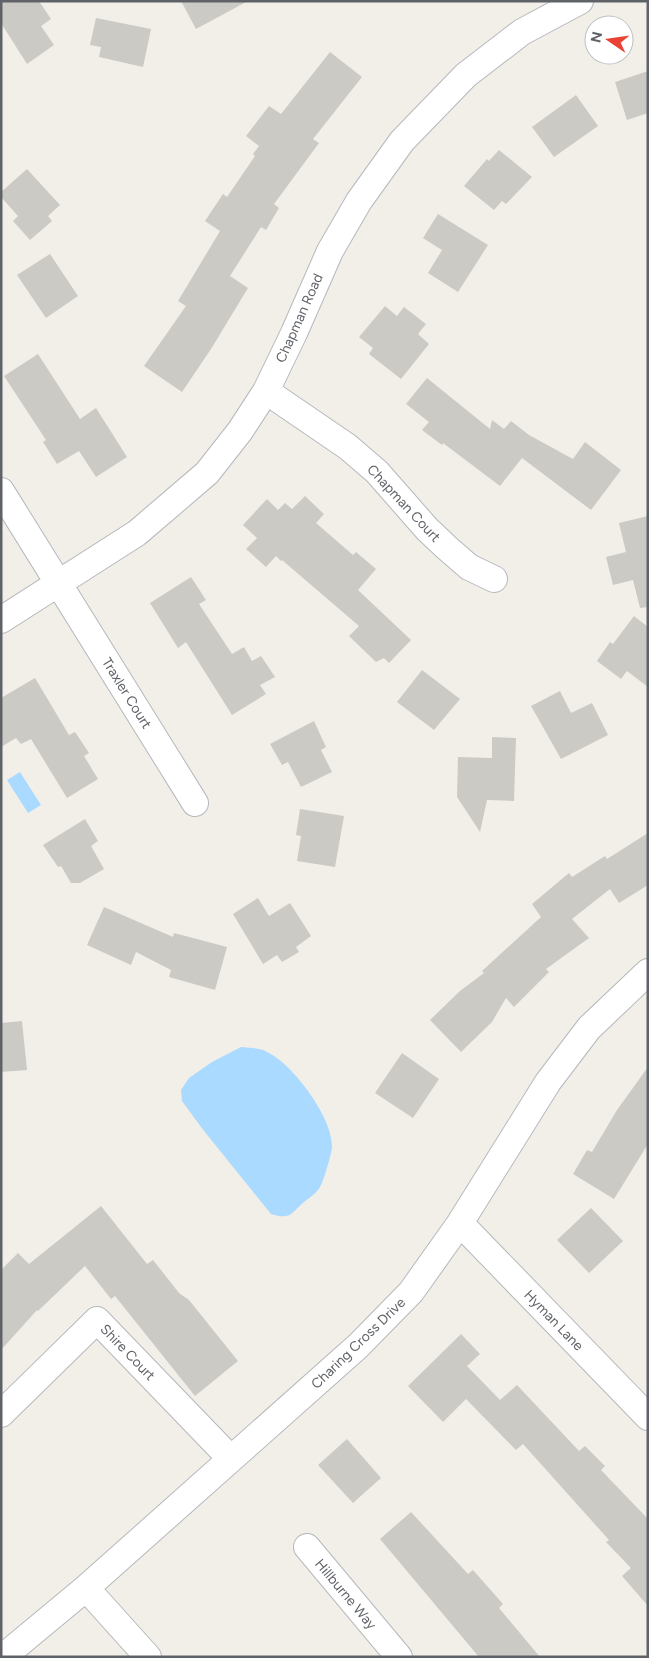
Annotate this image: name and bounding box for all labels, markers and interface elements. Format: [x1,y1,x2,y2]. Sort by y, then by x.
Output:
north arrow [584,15,634,65]
text: N [587,30,606,44]
street label: Chapman Road [272,271,327,365]
street label: Chapman Court [363,461,444,546]
street label: Traxler Court [98,655,155,732]
street label: Hyman Lane [520,1286,587,1355]
street label: Charing Cross Drive [308,1294,409,1393]
street label: Shire Court [97,1321,159,1384]
street label: Hillburne Way [311,1556,380,1634]

